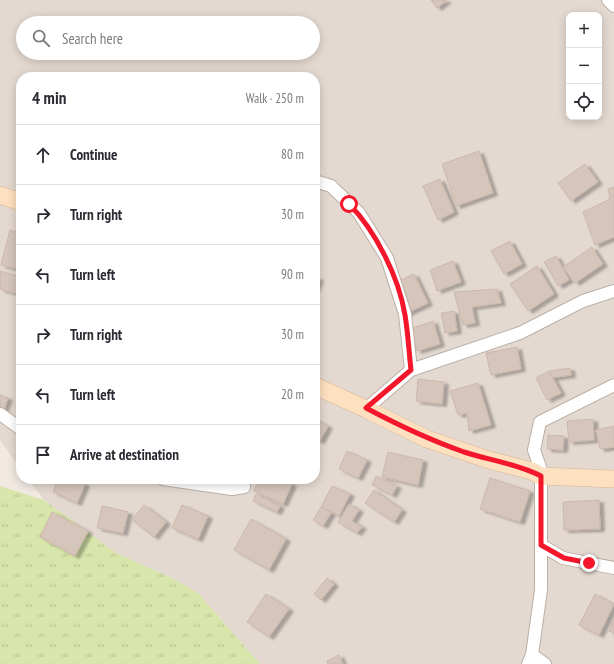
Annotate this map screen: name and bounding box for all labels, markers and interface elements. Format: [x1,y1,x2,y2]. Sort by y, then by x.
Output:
map controls [566,12,602,120]
button: + [566,12,602,48]
search box [16,16,320,60]
icon: search [30,27,52,49]
text: Search here [62,29,123,48]
button: − [566,48,602,84]
button: locate [566,84,602,120]
text: 4 min [32,87,66,109]
text: Walk · 250 m [246,90,304,107]
icon: ahead [32,144,54,166]
text: Continue [70,145,117,164]
text: 80 m [281,146,304,163]
route start [340,195,358,213]
icon: right [32,204,54,226]
text: Turn right [70,205,122,224]
text: 30 m [281,206,304,223]
icon: left [32,264,54,286]
text: Turn left [70,265,115,284]
text: 90 m [281,266,304,283]
icon: right [32,324,54,346]
text: Turn right [70,325,122,344]
text: 30 m [281,326,304,343]
icon: left [32,384,54,406]
text: Turn left [70,385,115,404]
text: 20 m [281,386,304,403]
icon: arrive [32,444,54,466]
text: Arrive at destination [70,445,179,464]
route end [580,554,598,572]

